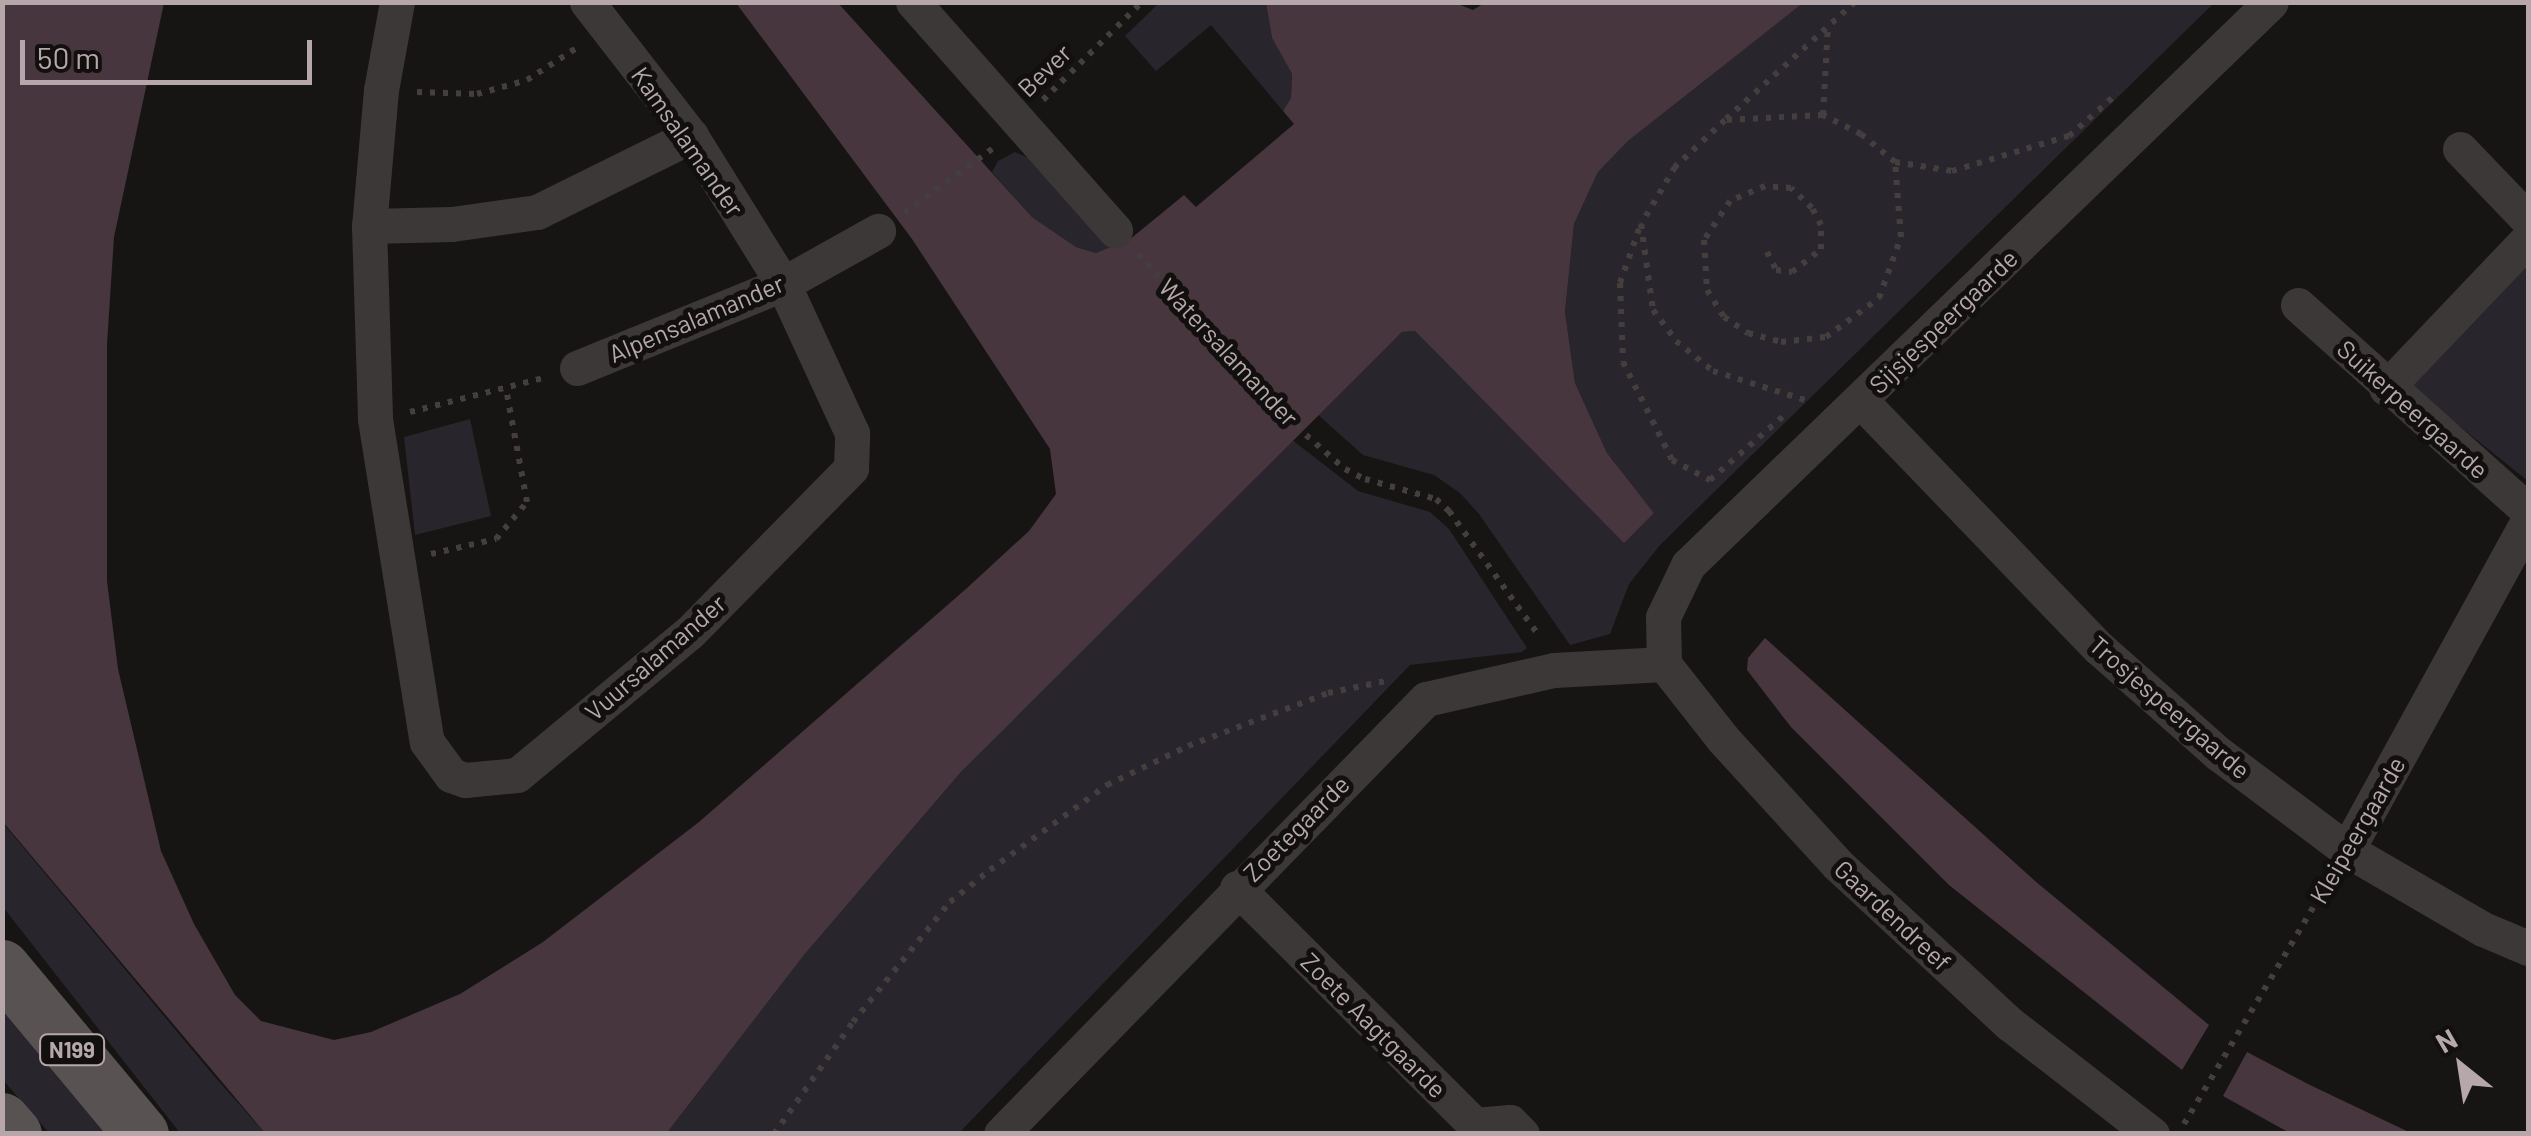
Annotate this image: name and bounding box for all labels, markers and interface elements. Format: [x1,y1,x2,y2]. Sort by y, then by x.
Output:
scale bar [25,20,318,82]
street label: Bever [1011,37,1077,103]
text: 50 m [37,39,100,75]
street label: Kamsalamander [626,61,750,221]
street label: Sijsjespeergaarde [1863,243,2023,399]
street label: Alpensalamander [604,268,788,368]
street label: Watersalamander [1153,272,1305,432]
street label: Suikerpeergaarde [2331,333,2495,485]
street label: Vuursalamander [579,588,731,726]
street label: Trosjespeergaarde [2084,629,2256,785]
street label: Kleipeergaarde [2303,751,2411,909]
street label: Zoetegaarde [1237,769,1355,887]
street label: Gaardendreef [1829,854,1957,976]
street label: Zoete Aagtgaarde [1295,946,1453,1104]
north arrow [2411,1016,2511,1116]
text: N [2429,1021,2463,1059]
road number: N199 [37,1033,107,1067]

